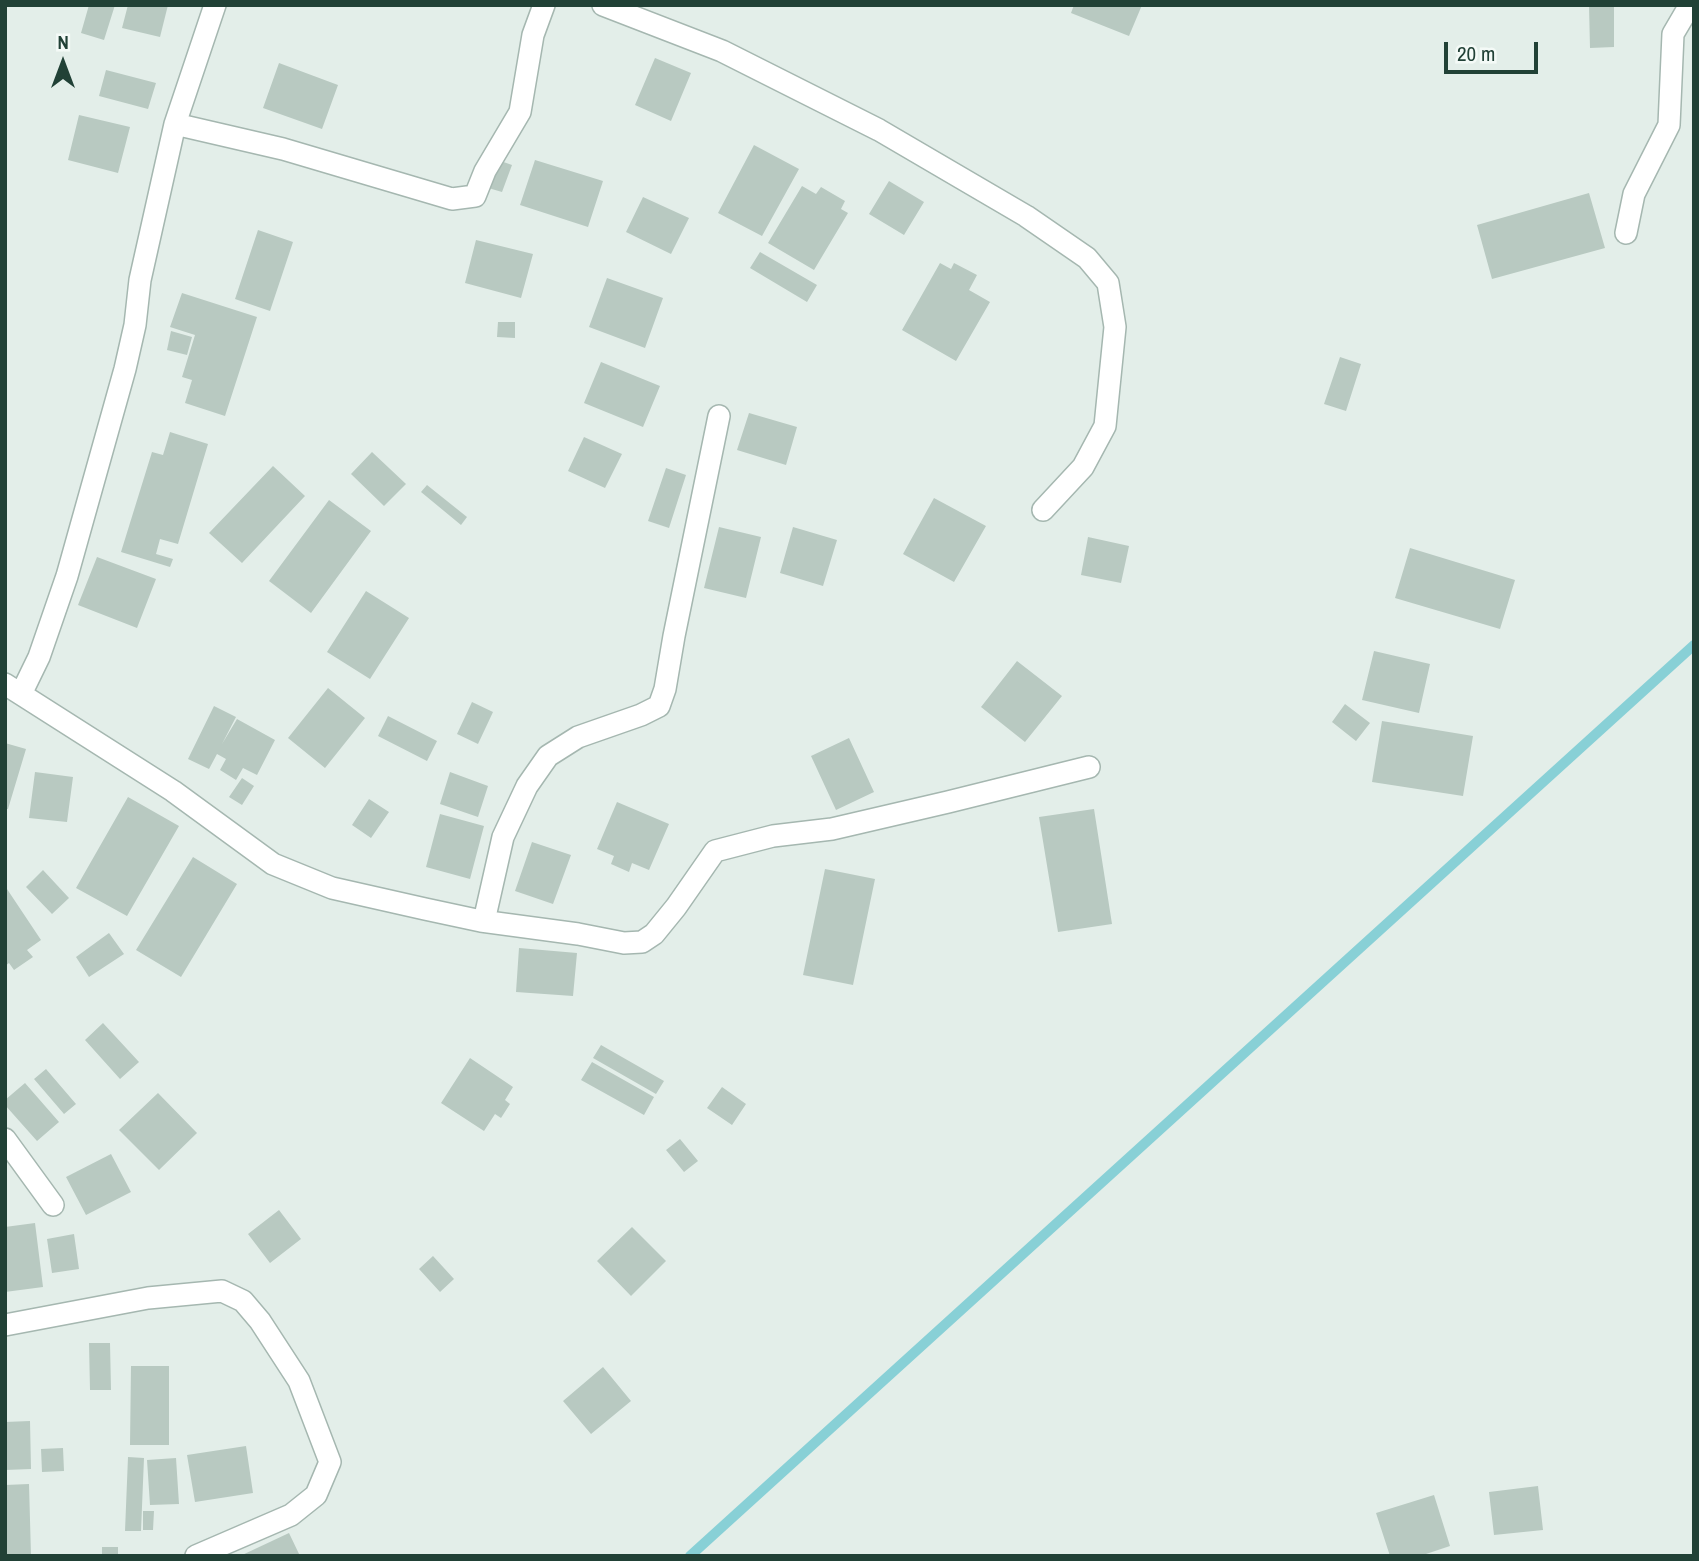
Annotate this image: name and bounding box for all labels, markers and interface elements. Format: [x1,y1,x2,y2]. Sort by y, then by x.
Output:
north arrow [28,28,98,98]
scale bar [1447,28,1542,72]
text: N [57,29,69,55]
text: 20 m [1457,39,1495,68]

